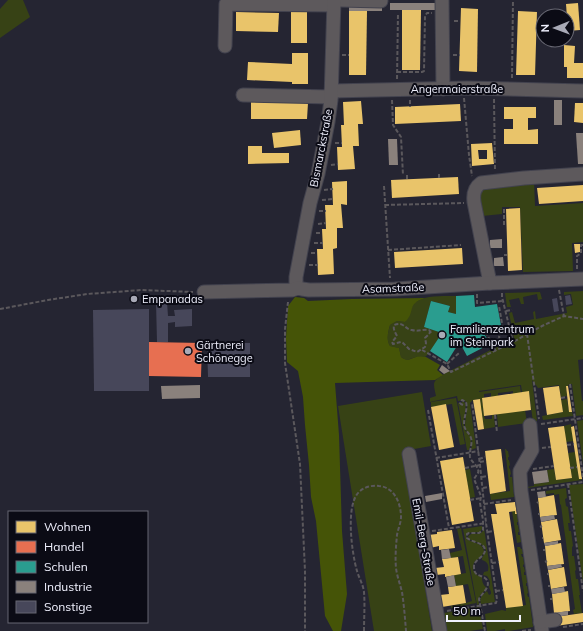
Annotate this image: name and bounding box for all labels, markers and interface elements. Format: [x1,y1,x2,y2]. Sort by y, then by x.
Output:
north arrow [535,8,575,48]
text: N [538,24,552,32]
street label: Angermaierstraße [411,82,503,96]
street label: Bismarckstraße [307,108,335,188]
street label: Asamstraße [362,280,424,296]
place label: Empanadas [142,292,203,306]
marker: Empanadas [129,294,139,304]
place label: Familienzentrum im Steinpark [450,322,534,349]
marker: Familienzentrum im Steinpark [437,330,447,340]
place label: Gärtnerei Schönegge [196,338,253,365]
marker: Gärtnerei Schönegge [183,346,193,356]
street label: Emil-Berg-Straße [409,497,439,587]
legend [8,511,148,623]
text: Wohnen [44,519,91,534]
text: Handel [44,539,84,554]
text: Schulen [44,559,88,574]
text: Industrie [44,579,92,594]
scale bar [447,597,520,623]
text: Sonstige [44,599,92,614]
text: 50 m [453,603,481,618]

